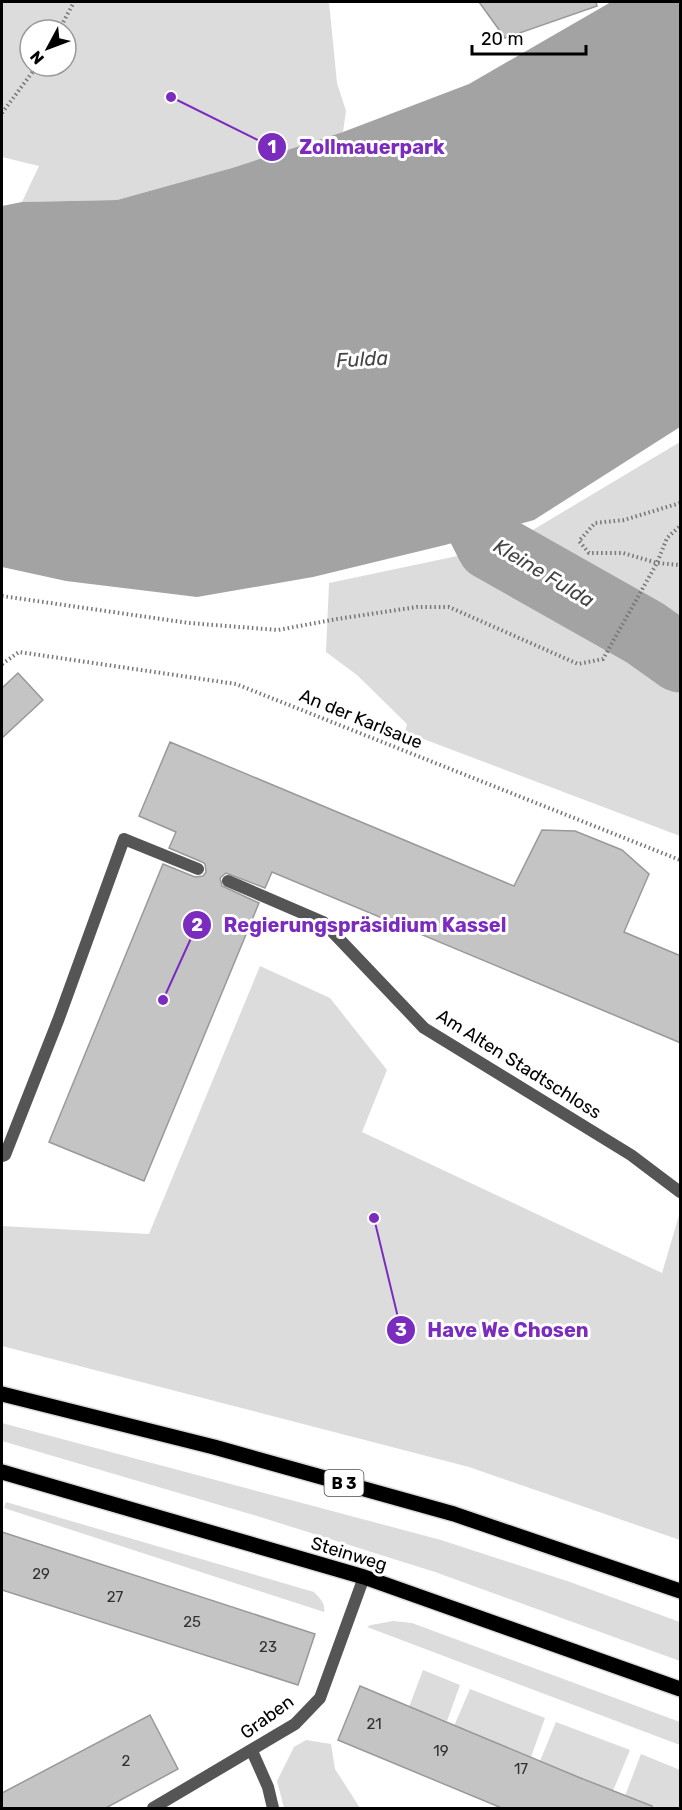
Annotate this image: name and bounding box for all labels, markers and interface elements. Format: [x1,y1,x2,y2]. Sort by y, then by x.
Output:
north arrow [18,18,78,78]
scale bar [472,18,586,56]
text: 20 m [481,28,523,50]
text: N [26,47,48,68]
callout: Zollmauerpark [257,128,457,166]
text: Zollmauerpark [299,135,445,159]
text: 1 [268,136,276,158]
water label: Fulda [335,346,389,372]
water label: Kleine Fulda [489,534,599,613]
street label: An der Karlsaue [296,684,426,754]
callout: Regierungspräsidium Kassel [182,906,519,944]
text: Regierungspräsidium Kassel [224,913,506,937]
text: 2 [191,914,203,936]
street label: Am Alten Stadtschloss [433,1004,605,1124]
callout: Have We Chosen [386,1311,601,1349]
text: Have We Chosen [427,1318,589,1342]
text: 3 [395,1319,407,1341]
road number: B 3 [324,1470,364,1496]
street label: Steinweg [308,1532,390,1576]
house number: 29 [32,1565,50,1583]
house number: 27 [107,1588,124,1606]
house number: 25 [183,1613,201,1631]
house number: 23 [259,1638,277,1656]
street label: Graben [236,1690,298,1744]
house number: 21 [366,1715,382,1733]
house number: 19 [433,1742,449,1760]
house number: 2 [122,1752,131,1770]
house number: 17 [514,1760,528,1778]

